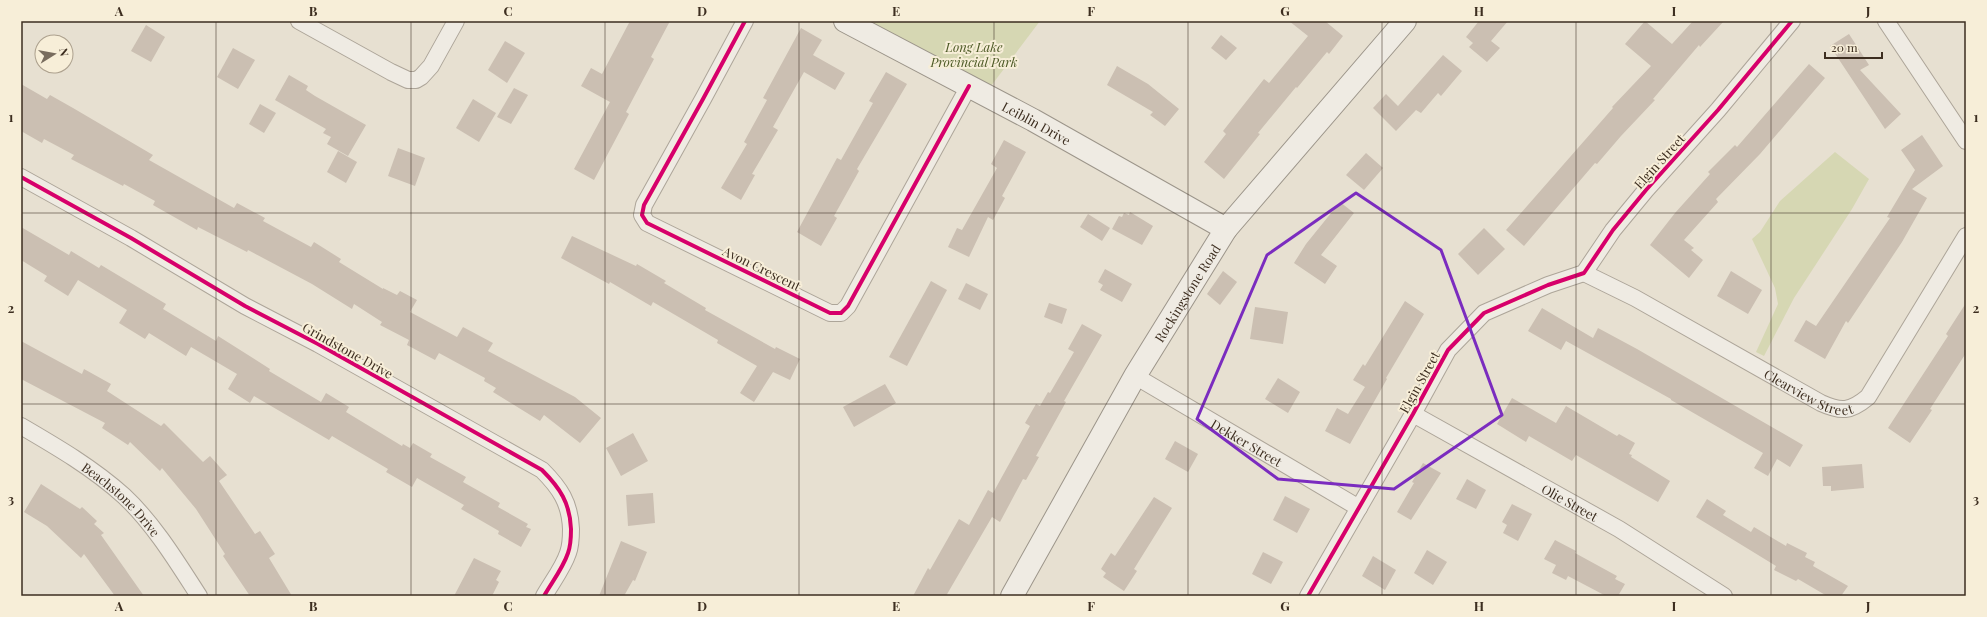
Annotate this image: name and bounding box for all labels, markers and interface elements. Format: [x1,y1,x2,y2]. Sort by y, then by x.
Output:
text: A [114,2,124,19]
text: B [309,2,318,19]
text: C [503,2,513,19]
text: D [697,2,707,19]
text: E [892,2,900,19]
text: F [1087,2,1095,19]
text: G [1280,2,1290,19]
text: H [1474,2,1484,19]
text: I [1672,2,1677,19]
text: J [1865,2,1871,19]
north arrow [34,34,74,74]
scale bar [1825,34,1882,60]
park label: Long Lake Provincial Park [930,38,1018,70]
text: 20 m [1831,39,1858,55]
text: N [56,47,72,57]
street label: Leiblin Drive [1000,97,1074,148]
text: 1 [9,108,14,125]
text: 1 [1974,108,1979,125]
street label: Elgin Street [1630,130,1688,192]
street label: Rockingstone Road [1150,240,1224,345]
street label: Avon Crescent [719,241,804,294]
text: 2 [8,299,15,316]
text: 2 [1973,299,1980,316]
street label: Grindstone Drive [300,318,397,382]
street label: Elgin Street [1395,348,1443,416]
street label: Clearview Street [1762,364,1855,418]
street label: Dekker Street [1208,414,1286,470]
street label: Beachstone Drive [79,458,165,540]
street label: Olie Street [1539,479,1602,524]
text: 3 [8,490,14,507]
text: 3 [1973,490,1979,507]
text: A [114,597,124,614]
text: B [309,597,318,614]
text: C [503,597,513,614]
text: D [697,597,707,614]
text: E [892,597,900,614]
text: F [1087,597,1095,614]
text: G [1280,597,1290,614]
text: H [1474,597,1484,614]
text: I [1672,597,1677,614]
text: J [1865,597,1871,614]

